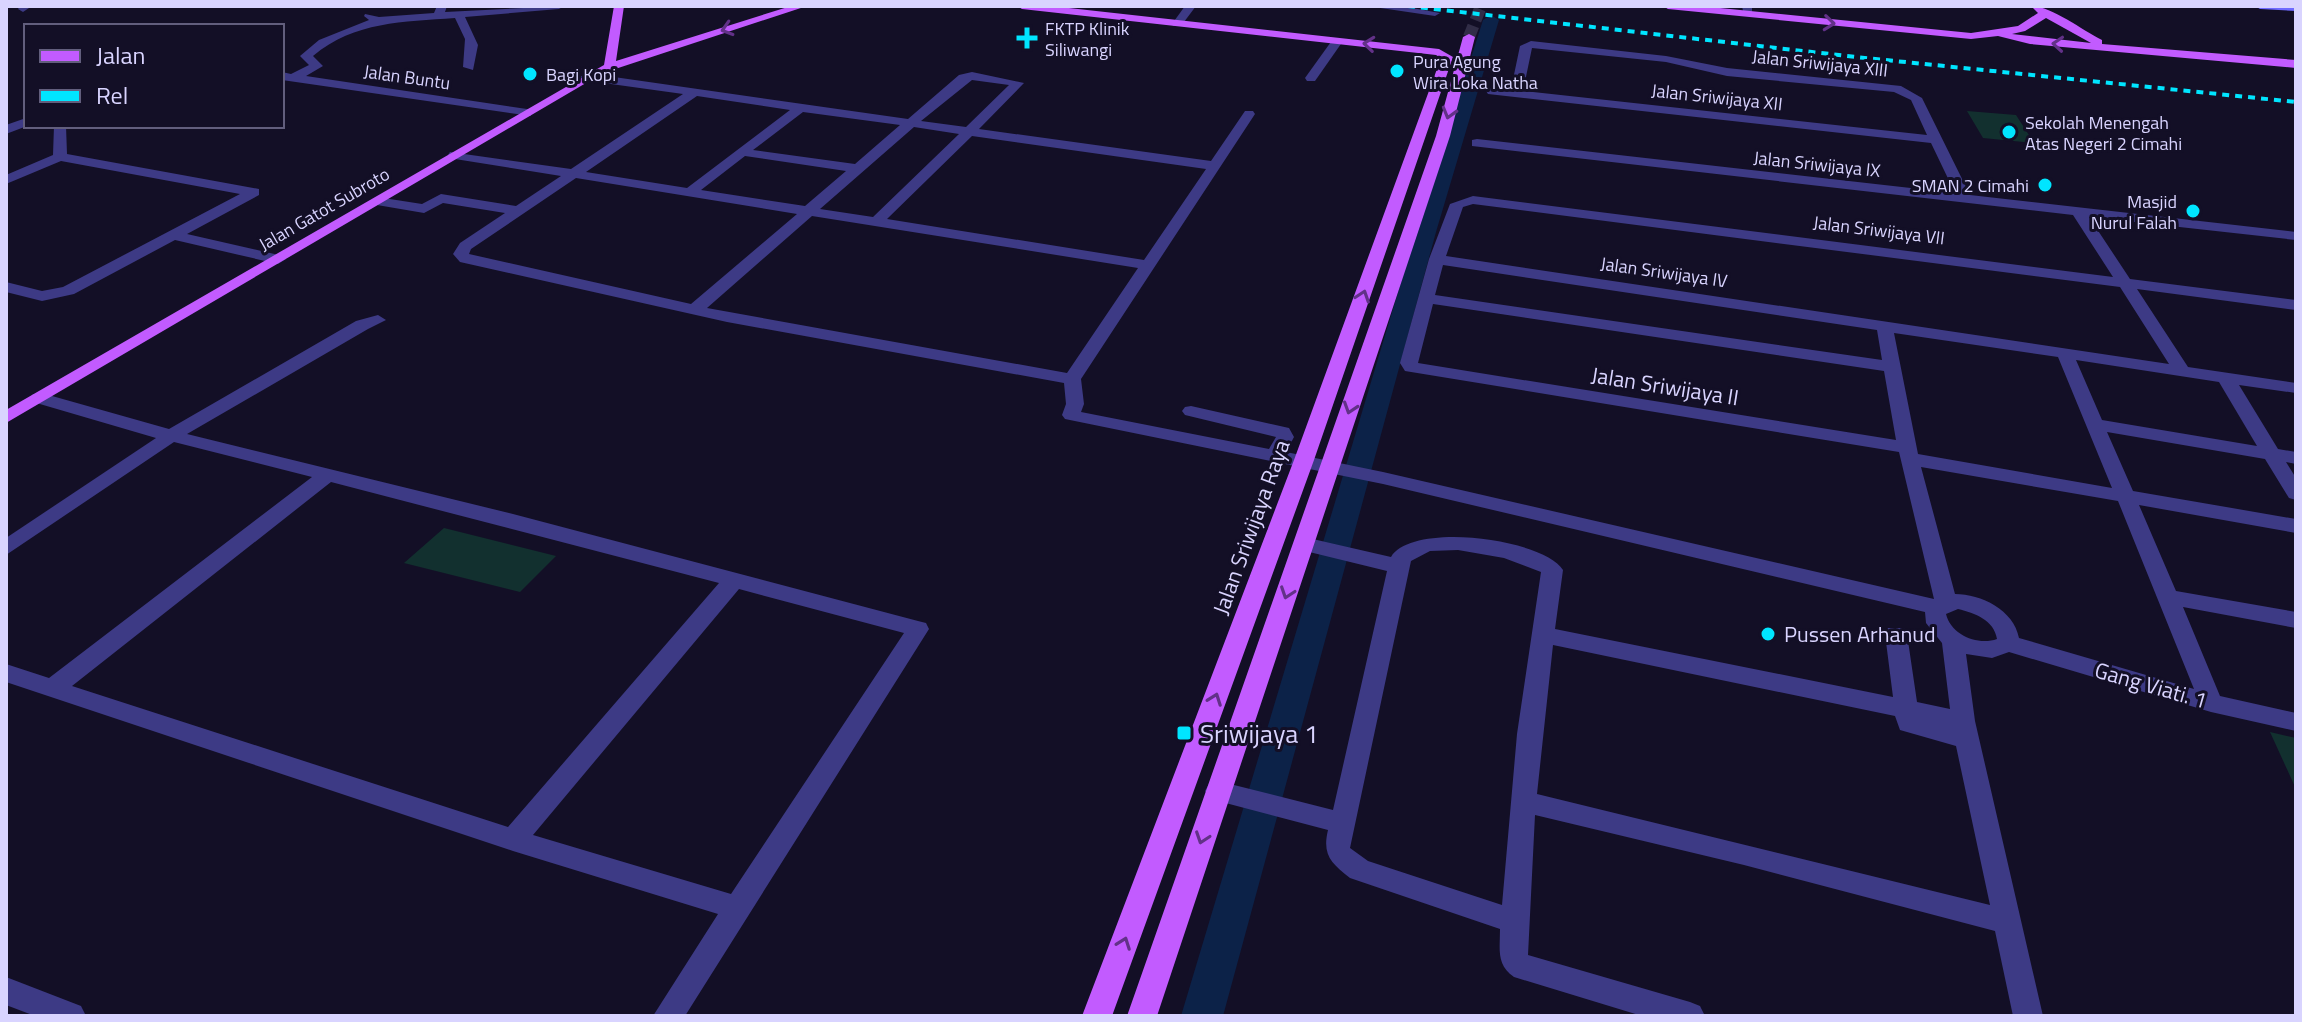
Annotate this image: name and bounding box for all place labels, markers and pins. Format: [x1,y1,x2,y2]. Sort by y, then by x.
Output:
place label: FKTP Klinik Siliwangi [1045,15,1130,63]
marker: FKTP Klinik Siliwangi [1016,27,1038,49]
place label: Pura Agung Wira Loka Natha [1413,48,1538,96]
place label: Bagi Kopi [546,61,616,88]
marker: Pura Agung Wira Loka Natha [1388,62,1406,80]
marker: Bagi Kopi [521,65,539,83]
place label: Sekolah Menengah Atas Negeri 2 Cimahi [2025,109,2182,157]
marker: Sekolah Menengah Atas Negeri 2 Cimahi [2000,123,2018,141]
place label: SMAN 2 Cimahi [1912,172,2029,199]
marker: SMAN 2 Cimahi [2036,176,2054,194]
place label: Masjid Nurul Falah [2091,188,2177,236]
marker: Masjid Nurul Falah [2184,202,2202,220]
place label: Pussen Arhanud [1784,617,1936,651]
marker: Pussen Arhanud [1759,625,1777,643]
place label: Sriwijaya 1 [1200,714,1319,753]
marker: Sriwijaya 1 [1175,724,1193,742]

